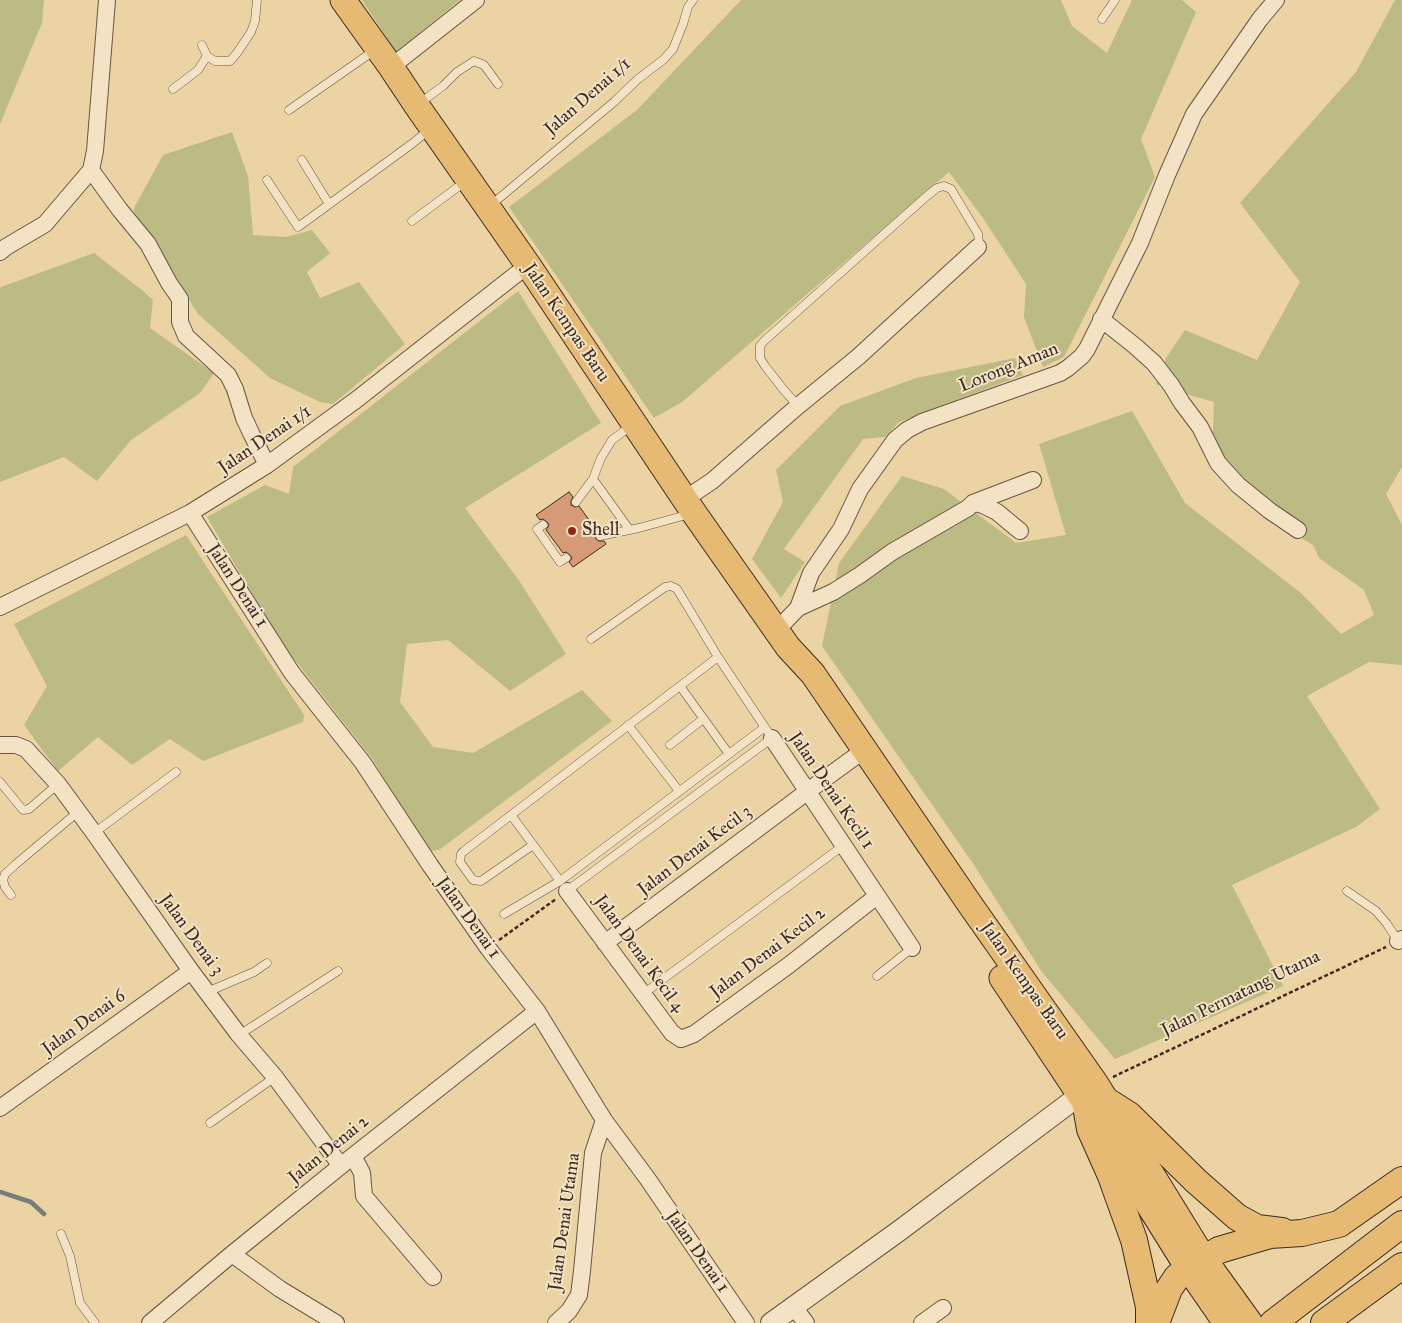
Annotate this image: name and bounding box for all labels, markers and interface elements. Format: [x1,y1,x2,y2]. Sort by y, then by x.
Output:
street label: Jalan Denai 1/1 [540,54,636,140]
street label: Jalan Kempas Baru [518,259,614,387]
street label: Lorong Aman [956,338,1062,398]
street label: Jalan Denai 1/1 [214,401,316,479]
place label: Shell [582,520,620,542]
marker: Shell [566,525,578,537]
street label: Jalan Denai 1 [202,540,272,632]
street label: Jalan Denai Kecil 1 [784,728,878,854]
street label: Jalan Denai Kecil 3 [634,801,756,901]
street label: Jalan Denai 1 [431,873,505,963]
street label: Jalan Denai 3 [154,890,228,980]
street label: Jalan Denai Kecil 4 [589,891,689,1017]
street label: Jalan Denai Kecil 2 [706,903,830,1003]
street label: Jalan Kempas Baru [975,918,1073,1044]
street label: Jalan Permatang Utama [1158,946,1324,1042]
street label: Jalan Denai 6 [38,986,130,1060]
street label: Jalan Denai 2 [284,1111,374,1189]
street label: Jalan Denai Utama [545,1152,585,1292]
street label: Jalan Denai 1 [661,1207,733,1297]

